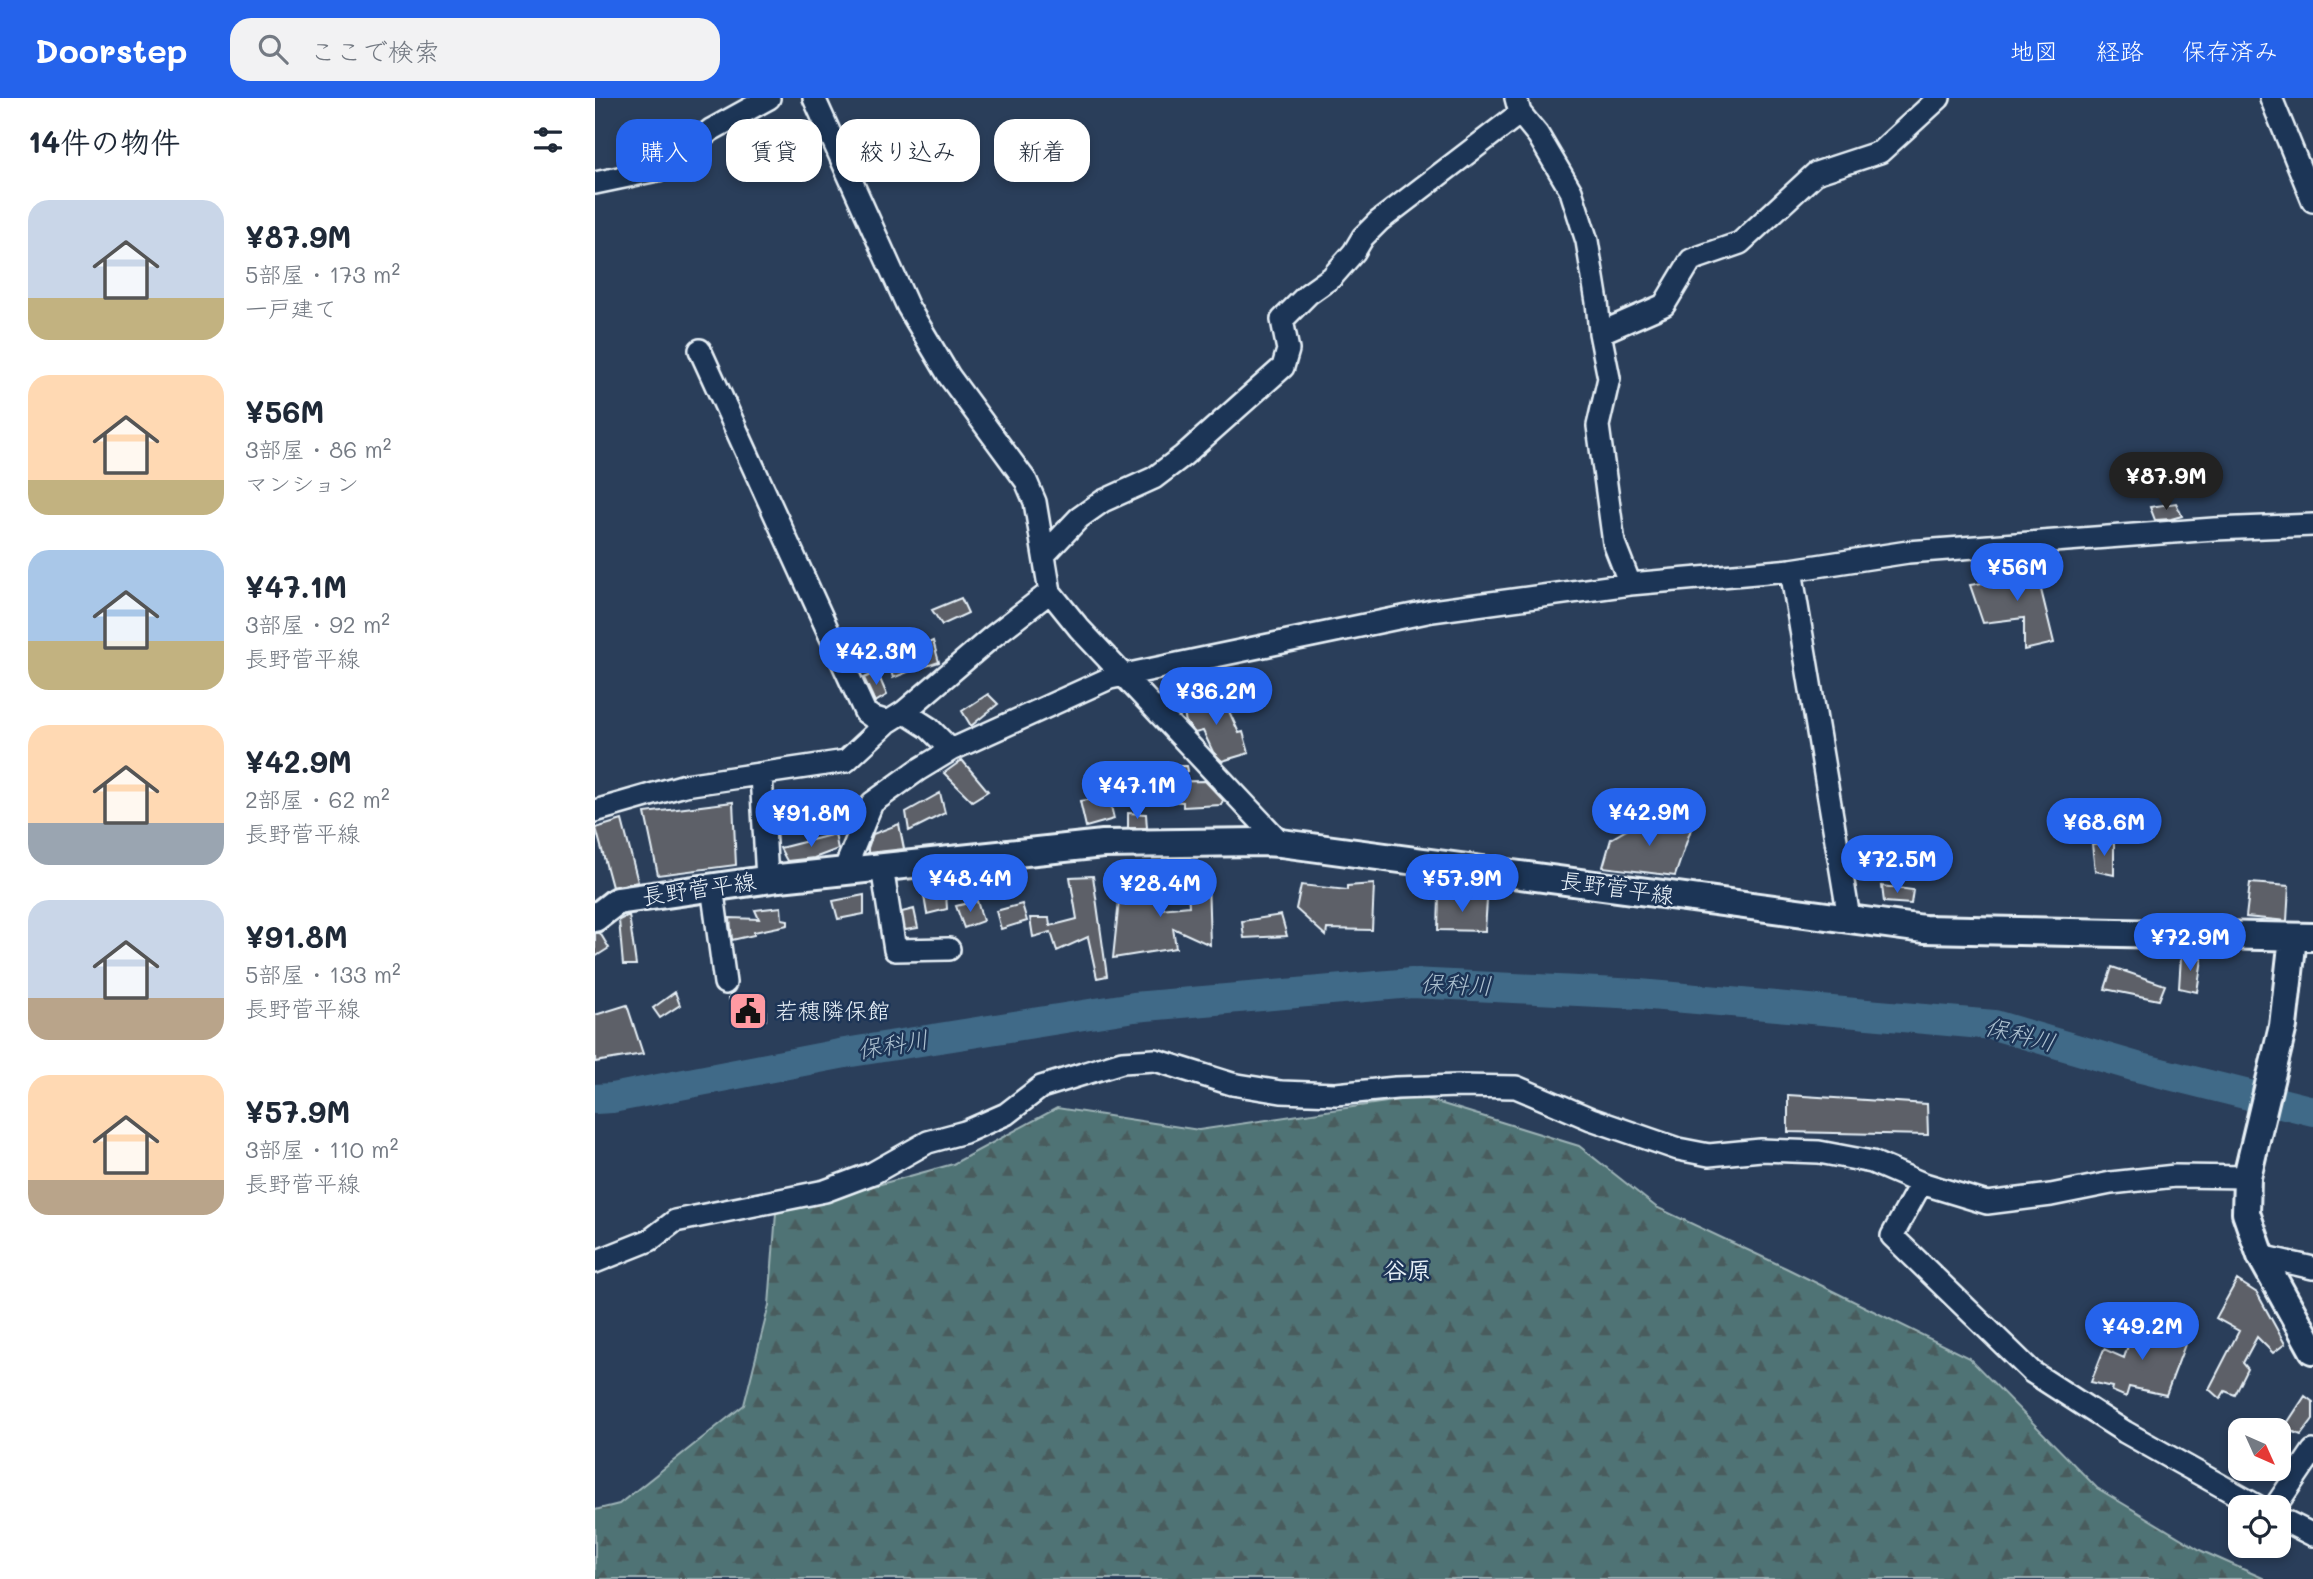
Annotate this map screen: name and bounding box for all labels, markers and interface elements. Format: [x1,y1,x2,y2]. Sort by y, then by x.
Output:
search box [230,18,720,81]
text: Doorstep [35,28,188,71]
icon: search [254,30,292,68]
text: ここで検索 [310,34,440,68]
text: 地図 [2010,35,2058,66]
text: 経路 [2096,35,2144,66]
text: 保存済み [2182,35,2278,66]
chip: 購入 [616,119,712,182]
chip: 賃貸 [726,119,822,182]
chip: 絞り込み [836,119,980,182]
chip: 新着 [994,119,1090,182]
text: 14件の物件 [28,121,180,161]
icon: filters [529,121,567,159]
text: ¥87.9M [245,216,352,256]
icon: home [84,228,168,312]
text: 5部屋 · 173 m² [245,259,400,289]
text: 一戸建て [245,293,337,323]
text: ¥56M [245,391,325,431]
icon: home [84,403,168,487]
text: 3部屋 · 86 m² [245,434,391,464]
pin: ¥87.9M [2109,452,2223,512]
text: ¥87.9M [2125,460,2207,490]
text: マンション [245,468,359,498]
pin: ¥56M [1976,544,2058,603]
text: ¥56M [1986,551,2048,581]
text: ¥47.1M [245,566,347,606]
icon: home [84,578,168,662]
text: 3部屋 · 92 m² [245,609,390,639]
pin: ¥42.3M [819,628,933,687]
text: ¥42.3M [835,635,917,665]
text: 長野菅平線 [245,643,360,673]
pin: ¥36.2M [1159,668,1273,727]
text: ¥36.2M [1175,675,1257,705]
text: ¥42.9M [245,741,352,781]
icon: home [84,753,168,837]
pin: ¥47.1M [1080,762,1194,821]
text: ¥47.1M [1098,769,1176,799]
text: 2部屋 · 62 m² [245,784,390,814]
pin: ¥42.9M [1592,788,1706,848]
pin: ¥91.8M [754,790,868,849]
text: ¥42.9M [1608,796,1690,826]
text: ¥91.8M [771,797,851,827]
pin: ¥68.6M [2047,798,2161,858]
text: ¥68.6M [2063,806,2145,836]
text: 長野菅平線 [245,818,360,848]
pin: ¥72.5M [1840,836,1954,895]
text: ¥72.5M [1857,843,1937,873]
pin: ¥48.4M [913,854,1027,914]
pin: ¥57.9M [1405,854,1519,914]
pin: ¥28.4M [1103,860,1217,919]
text: ¥48.4M [928,862,1012,892]
text: ¥57.9M [1422,862,1502,892]
street label: 長野菅平線 [1558,864,1676,910]
street label: 長野菅平線 [640,865,758,911]
text: ¥28.4M [1119,867,1201,897]
pin: ¥72.9M [2133,914,2247,973]
text: ¥91.8M [245,916,348,956]
text: ¥72.9M [2150,921,2230,951]
icon: home [84,928,168,1012]
text: 5部屋 · 133 m² [245,959,401,989]
water label: 保科川 [1420,967,1493,1000]
public building icon: 若穂隣保館 [727,990,769,1032]
text: 長野菅平線 [245,993,360,1023]
place label: 若穂隣保館 [775,995,890,1025]
water label: 保科川 [1982,1010,2059,1057]
water label: 保科川 [855,1023,931,1064]
text: ¥57.9M [245,1091,350,1131]
icon: home [84,1103,168,1187]
text: 3部屋 · 110 m² [245,1134,398,1164]
text: 長野菅平線 [245,1168,360,1198]
district label: 谷原 [1383,1254,1431,1285]
pin: ¥49.2M [2085,1302,2199,1362]
text: ¥49.2M [2101,1310,2183,1340]
north arrow [2228,1418,2291,1480]
map controls [2228,1418,2291,1558]
button: locate [2228,1495,2291,1558]

